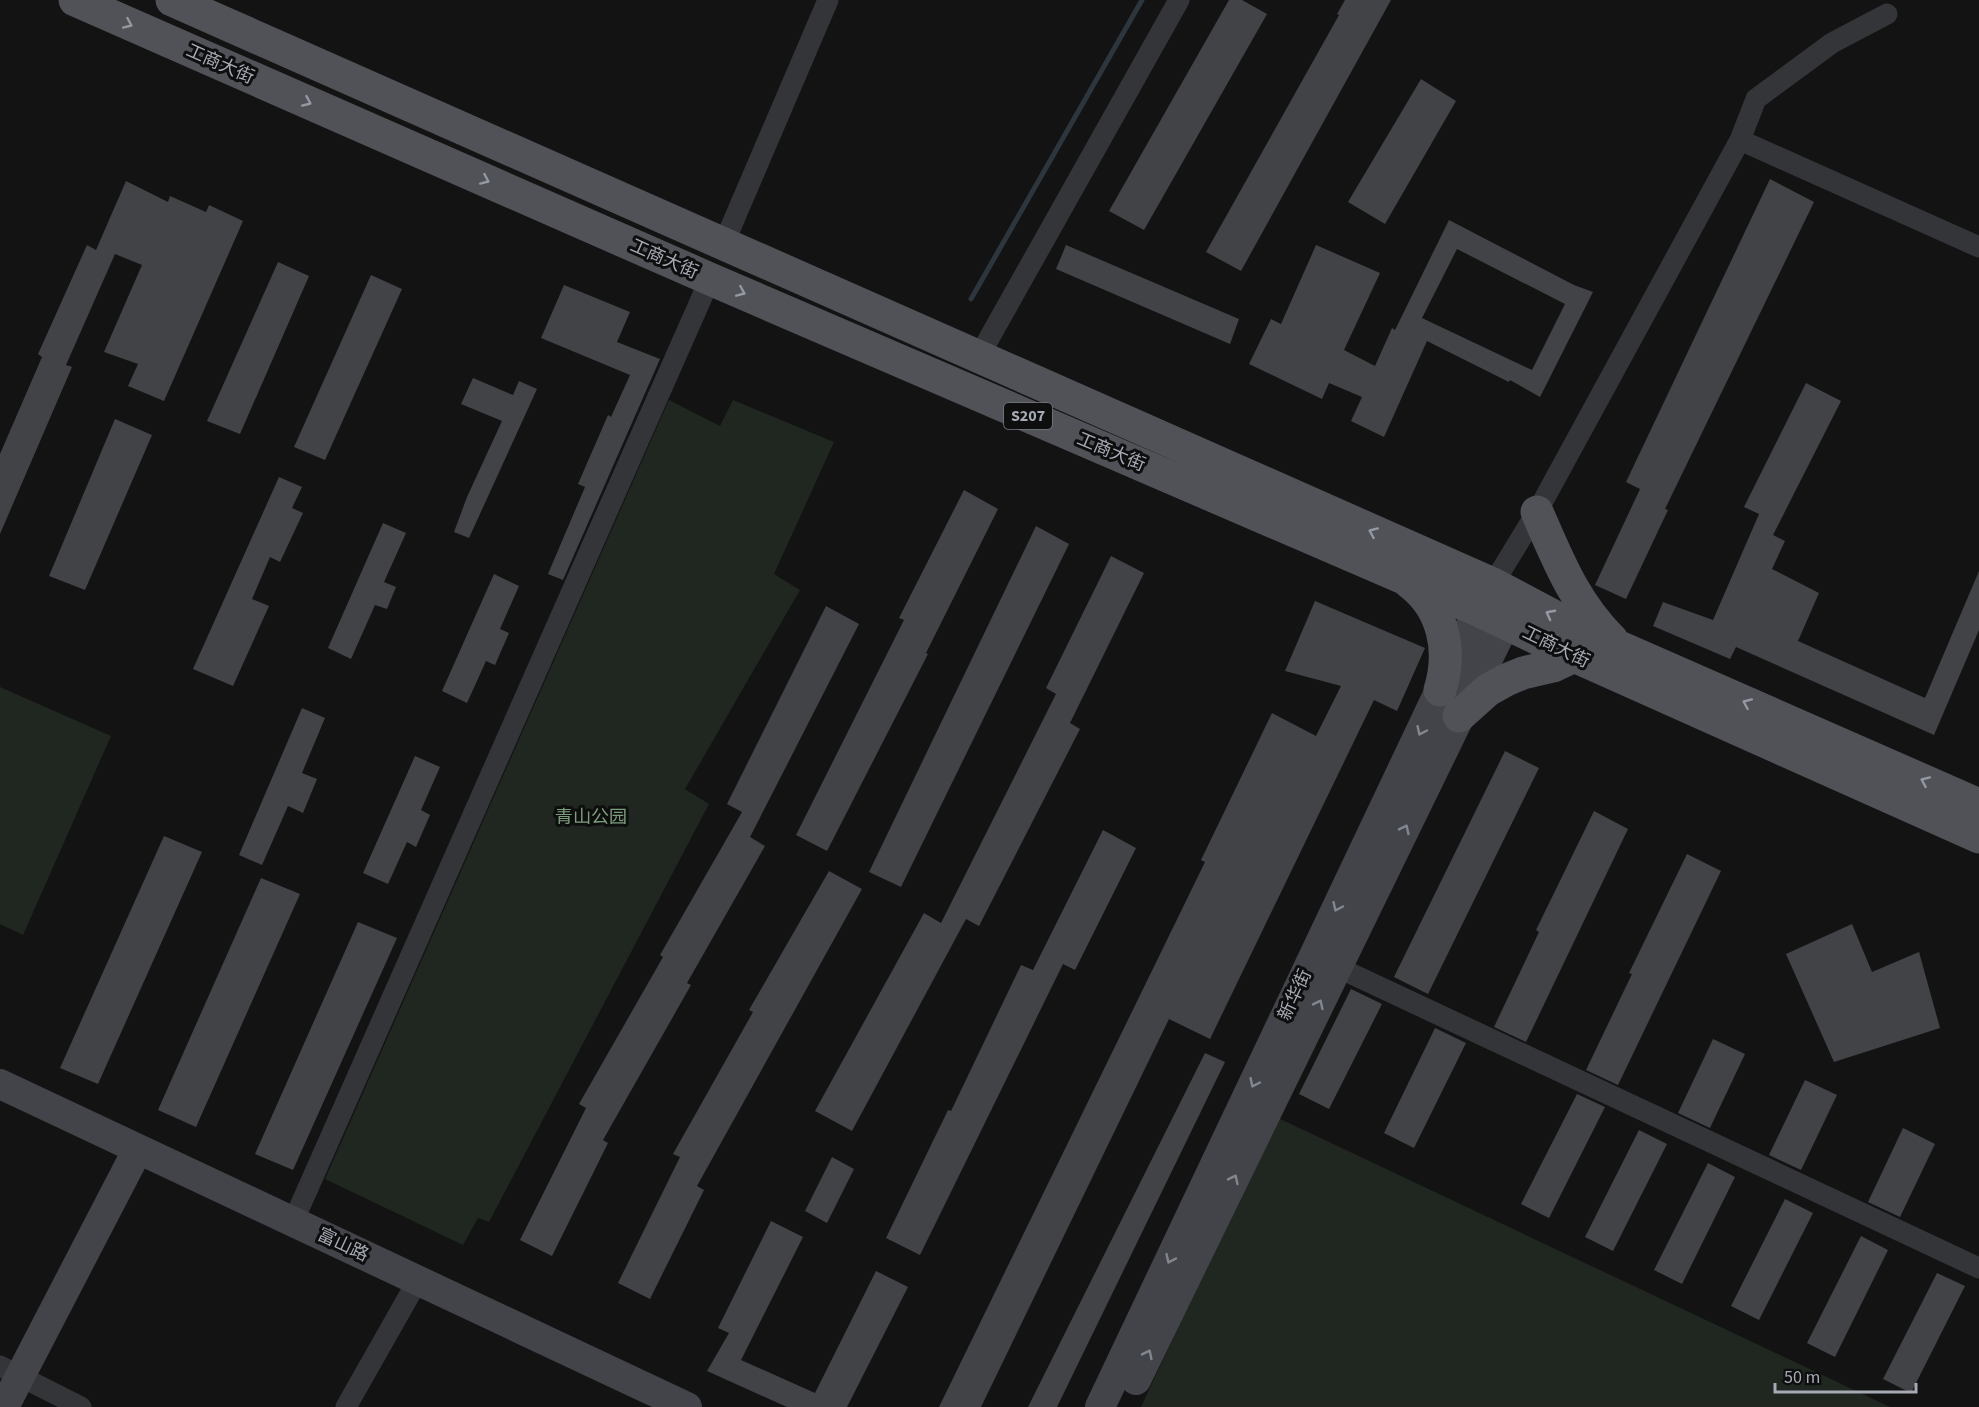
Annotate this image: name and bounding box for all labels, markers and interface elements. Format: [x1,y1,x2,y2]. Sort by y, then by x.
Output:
one-way arrow [122,16,133,28]
street label: 工商大街 [182,38,258,90]
one-way arrow [301,95,312,107]
one-way arrow [479,173,490,185]
street label: 工商大街 [626,233,702,285]
one-way arrow [735,285,746,297]
road number: S207 [1004,403,1052,429]
street label: 工商大街 [1073,426,1149,478]
one-way arrow [1369,527,1380,539]
one-way arrow [1546,610,1556,621]
street label: 工商大街 [1518,620,1594,674]
one-way arrow [1742,698,1753,710]
one-way arrow [1416,724,1428,735]
one-way arrow [1921,777,1932,789]
park label: 青山公园 [555,805,627,830]
one-way arrow [1397,824,1409,835]
one-way arrow [1333,900,1345,911]
street label: 新华街 [1272,965,1318,1025]
one-way arrow [1312,999,1324,1010]
one-way arrow [1249,1077,1261,1088]
one-way arrow [1226,1175,1238,1186]
street label: 富山路 [313,1222,373,1268]
one-way arrow [1166,1253,1178,1264]
one-way arrow [1141,1350,1153,1361]
scale bar [1775,1356,1916,1394]
text: 50 m [1784,1365,1820,1390]

